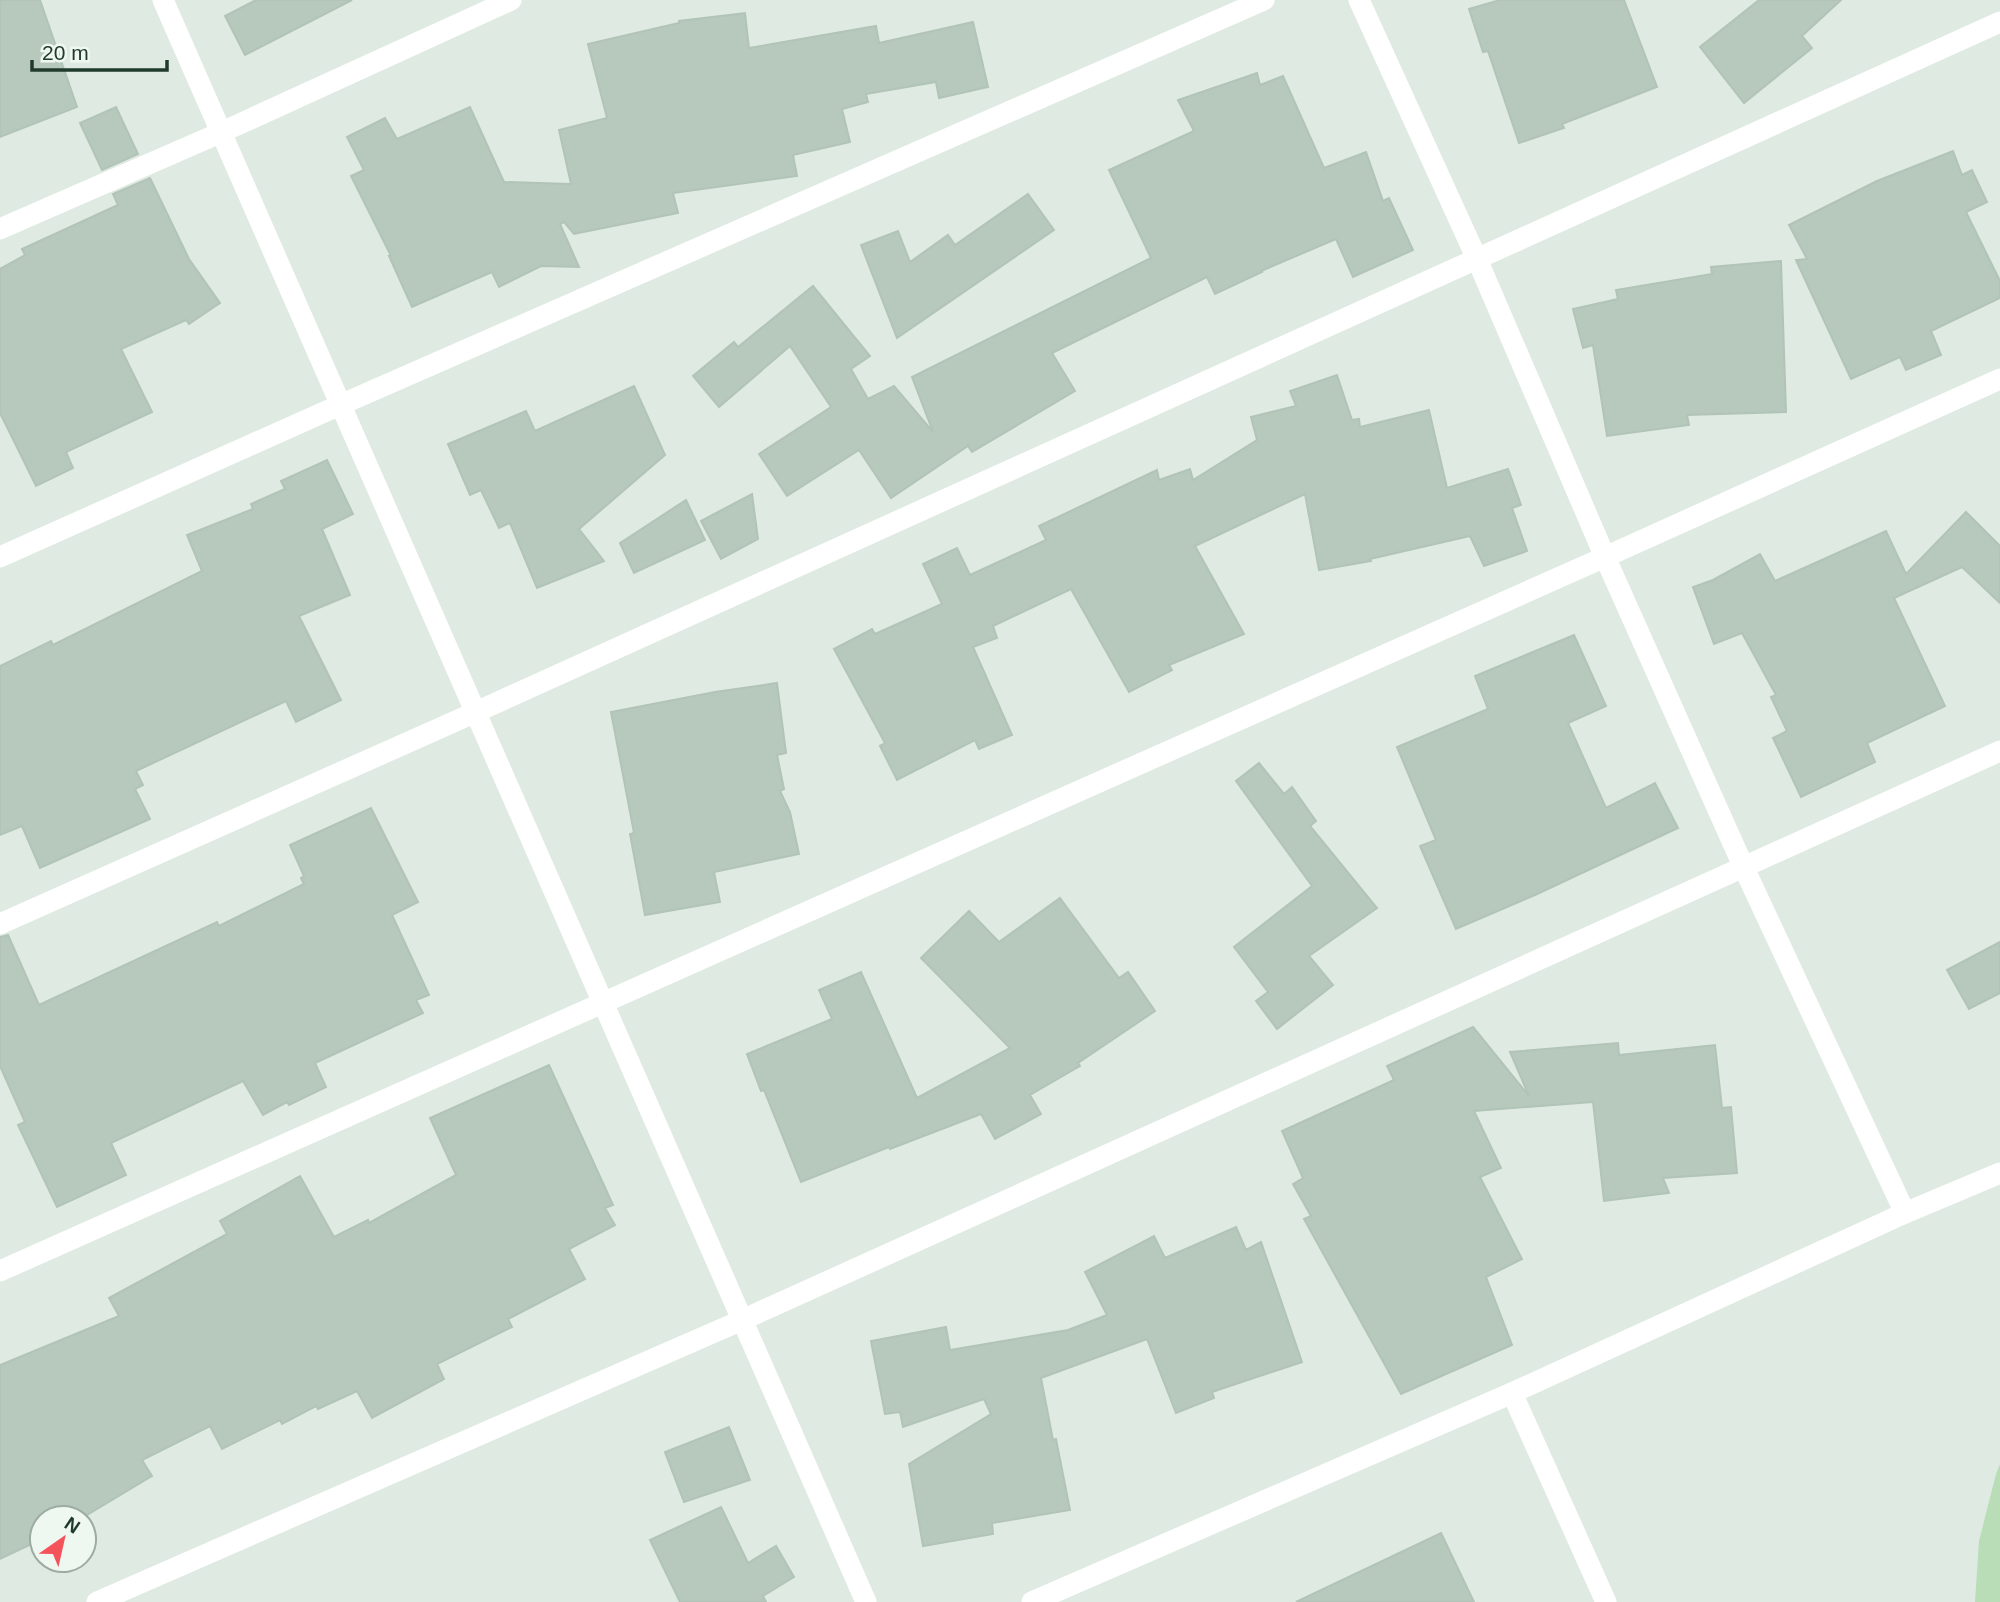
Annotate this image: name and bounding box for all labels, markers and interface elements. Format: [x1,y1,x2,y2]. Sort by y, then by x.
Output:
scale bar [32,28,166,72]
text: 20 m [42,41,89,64]
north arrow [28,1504,98,1574]
text: N [61,1513,84,1538]

